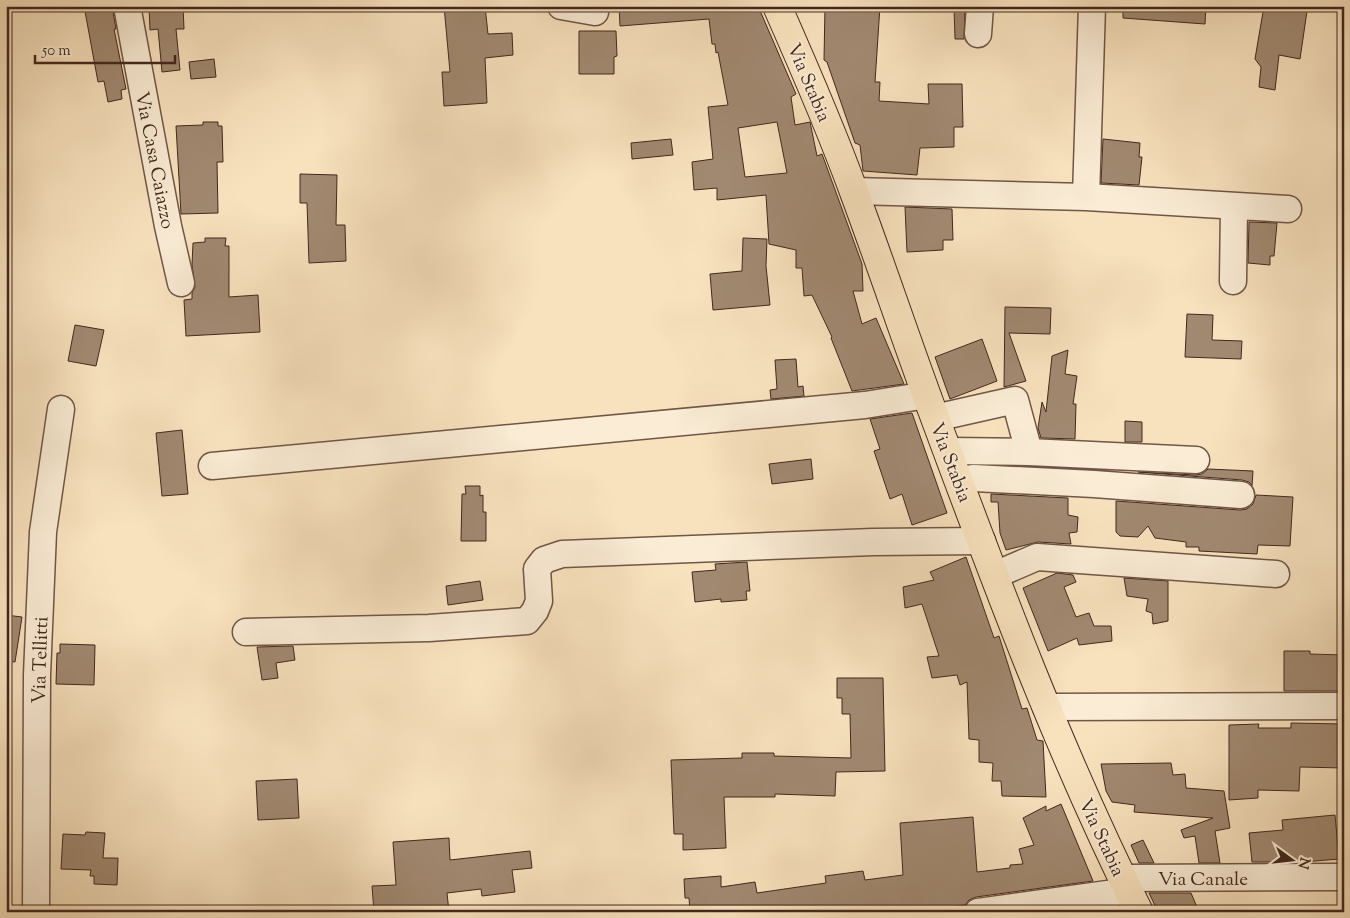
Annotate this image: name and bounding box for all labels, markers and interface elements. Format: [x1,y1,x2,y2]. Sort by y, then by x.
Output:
scale bar [35,32,175,64]
street label: Via Stabia [779,39,837,127]
text: 50 m [41,41,71,62]
street label: Via Casa Caiazzo [127,90,180,231]
street label: Via Stabia [922,419,977,507]
street label: Via Tellitti [26,616,57,704]
street label: Via Stabia [1071,795,1131,882]
north arrow [1268,836,1318,886]
text: N [1292,855,1314,871]
street label: Via Canale [1158,867,1248,894]

